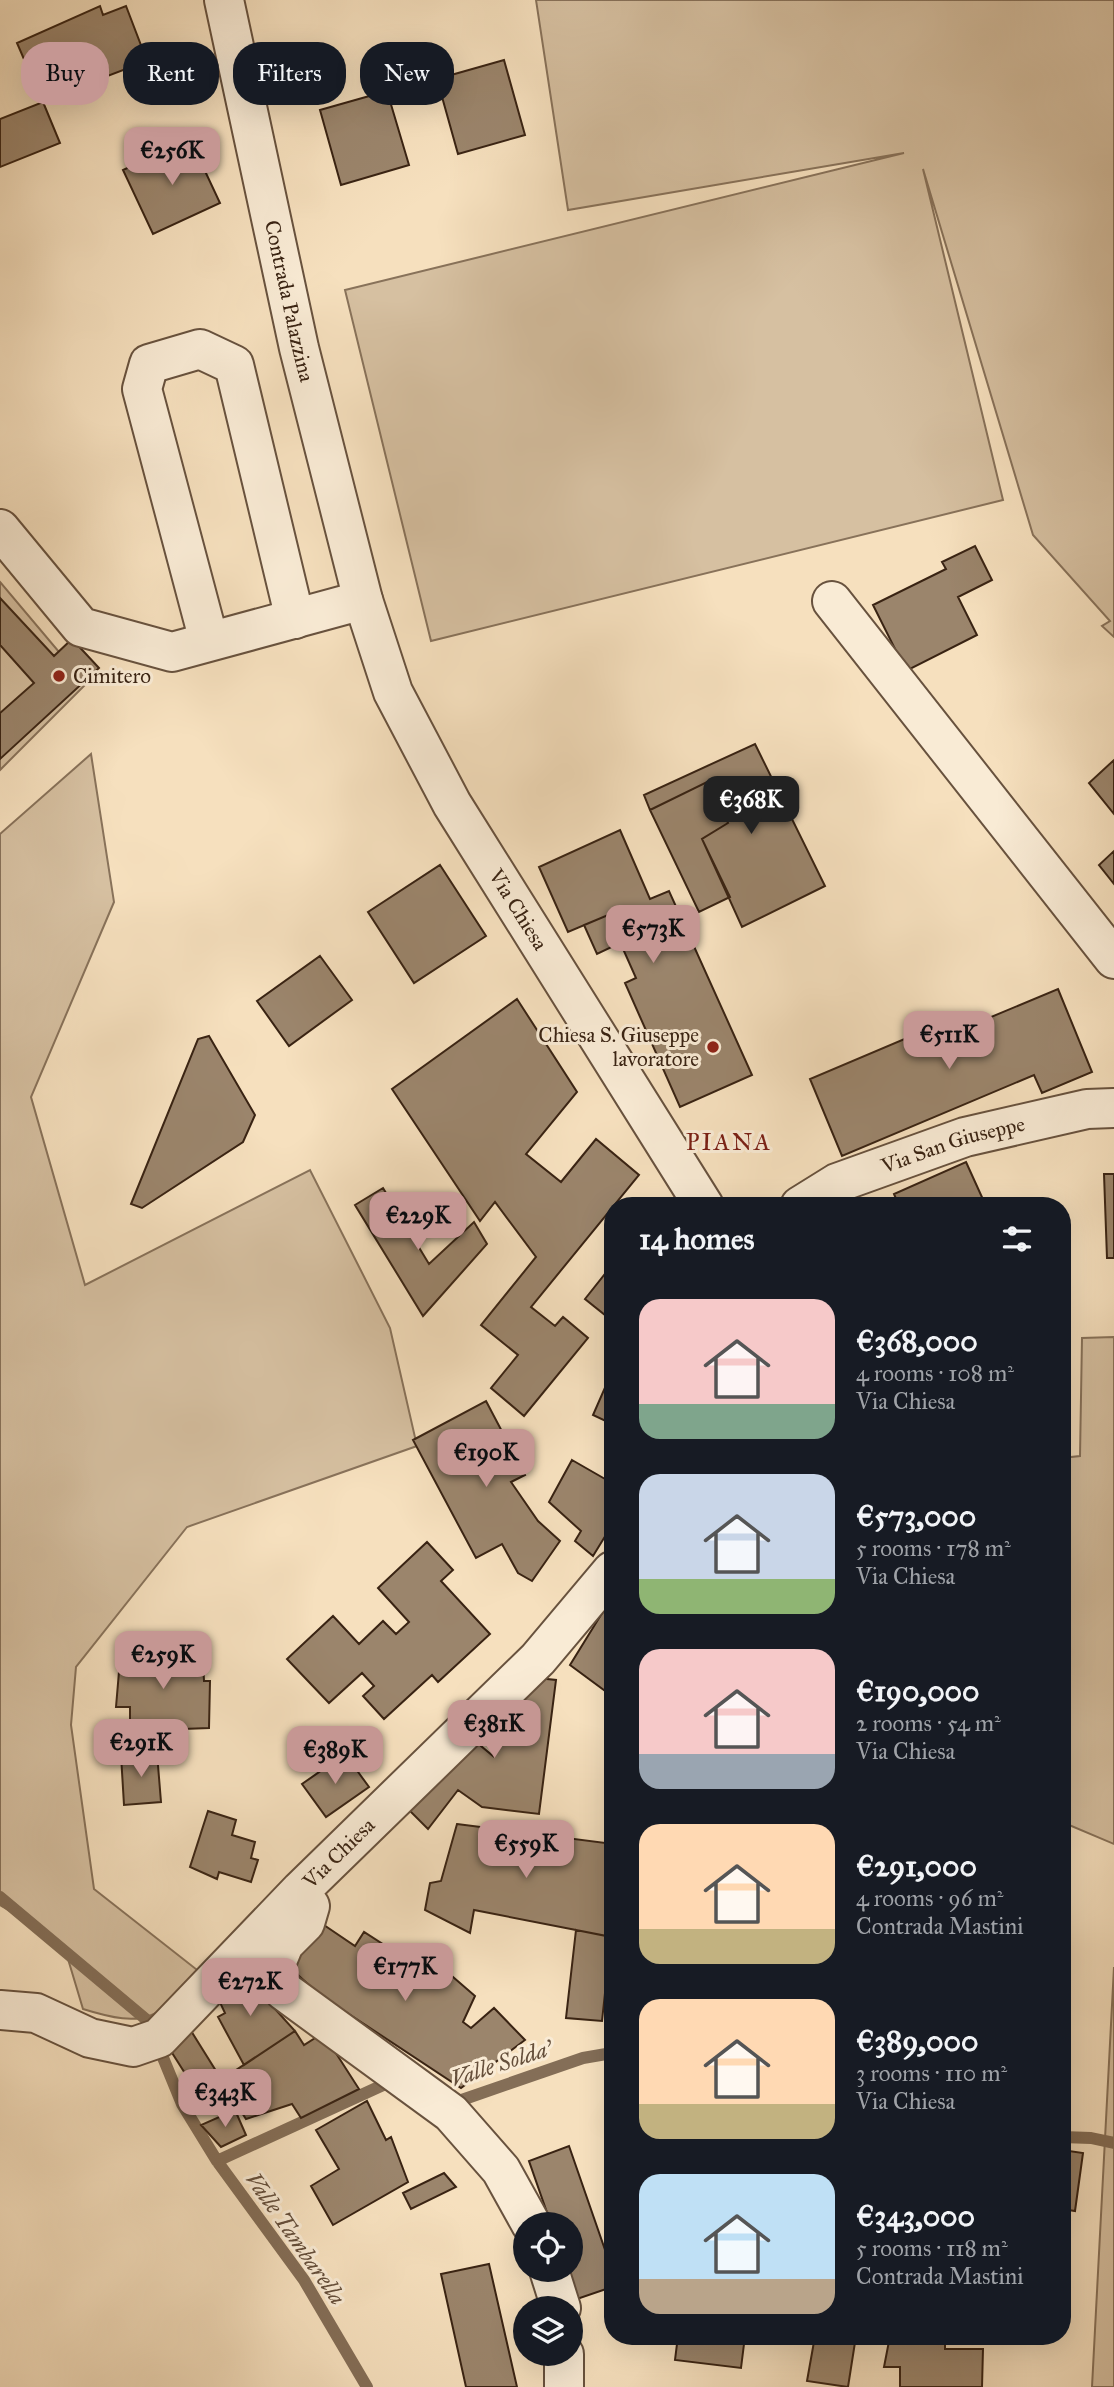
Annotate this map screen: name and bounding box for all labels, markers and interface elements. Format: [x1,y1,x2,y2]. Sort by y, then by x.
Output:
chip: Buy [21,42,109,105]
chip: Rent [123,42,219,105]
chip: Filters [233,42,346,105]
chip: New [360,42,454,105]
pin: €256K [123,128,221,187]
text: €256K [140,136,204,164]
street label: Contrada Palazzina [259,218,320,385]
place label: Cimitero [73,663,151,689]
marker: Cimitero [51,668,67,684]
pin: €368K [702,776,800,836]
text: €368K [719,785,783,813]
street label: Via Chiesa [483,863,553,955]
pin: €573K [604,906,702,965]
text: €573K [622,914,684,942]
pin: €511K [900,1012,998,1071]
text: €511K [919,1020,979,1048]
place label: Chiesa S. Giuseppe lavoratore [538,1022,699,1072]
marker: Chiesa S. Giuseppe lavoratore [705,1039,721,1055]
street label: Via San Giuseppe [877,1111,1028,1179]
district label: PIANA [686,1127,772,1157]
pin: €229K [369,1192,467,1252]
text: €229K [385,1201,451,1229]
icon: filters [998,1220,1036,1258]
text: 14 homes [639,1221,754,1257]
text: €368,000 [856,1323,978,1359]
icon: home [695,1327,779,1411]
text: 4 rooms · 108 m² [856,1359,1014,1387]
text: Via Chiesa [856,1387,955,1415]
pin: €190K [437,1430,535,1489]
text: €190K [454,1438,518,1466]
text: €573,000 [856,1498,976,1534]
icon: home [695,1502,779,1586]
text: 5 rooms · 178 m² [856,1534,1011,1562]
text: Via Chiesa [856,1562,955,1590]
pin: €259K [114,1632,212,1691]
text: €259K [131,1640,195,1668]
text: €190,000 [856,1673,980,1709]
icon: home [695,1677,779,1761]
pin: €381K [445,1700,543,1760]
text: €381K [464,1709,524,1737]
text: 2 rooms · 54 m² [856,1709,1001,1737]
pin: €291K [92,1720,190,1779]
pin: €389K [286,1726,384,1786]
text: €291K [110,1728,172,1756]
text: €389K [303,1735,367,1763]
text: Via Chiesa [856,1737,955,1765]
street label: Via Chiesa [297,1812,380,1895]
pin: €559K [477,1820,575,1880]
text: €559K [494,1829,558,1857]
text: €291,000 [856,1848,977,1884]
icon: home [695,1852,779,1936]
text: 4 rooms · 96 m² [856,1884,1003,1912]
text: Contrada Mastini [856,1912,1024,1940]
pin: €177K [356,1944,454,2003]
text: €177K [373,1952,437,1980]
pin: €272K [201,1958,299,2018]
text: €272K [218,1967,282,1995]
text: €389,000 [856,2023,978,2059]
icon: home [695,2027,779,2111]
water label: Valle Solda' [447,2033,557,2093]
text: 3 rooms · 110 m² [856,2059,1007,2087]
pin: €343K [176,2070,274,2129]
text: €343K [194,2078,256,2106]
text: Via Chiesa [856,2087,955,2115]
water label: Valle Tambarella [240,2166,352,2310]
text: €343,000 [856,2198,975,2234]
icon: home [695,2202,779,2286]
map controls [513,2212,583,2366]
button: locate [513,2212,583,2282]
text: 5 rooms · 118 m² [856,2234,1008,2262]
text: Contrada Mastini [856,2262,1024,2290]
button: layers [513,2296,583,2366]

